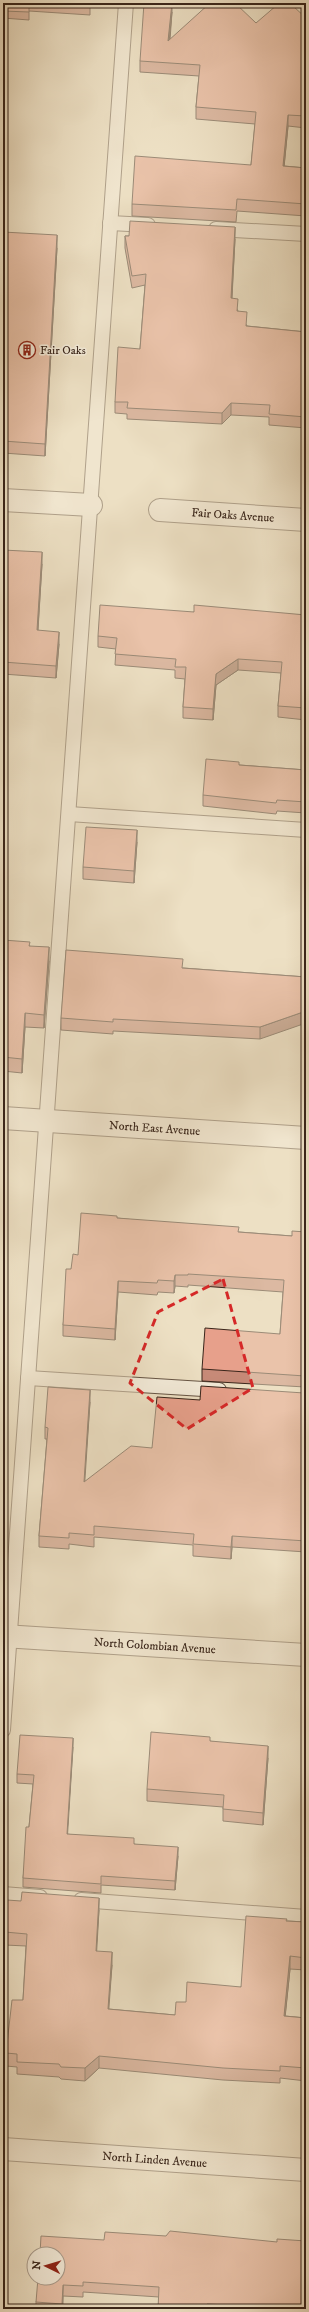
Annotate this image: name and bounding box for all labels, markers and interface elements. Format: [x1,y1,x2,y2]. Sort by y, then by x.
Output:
building icon: Fair Oaks [17,340,37,360]
place label: Fair Oaks [40,343,86,358]
street label: Fair Oaks Avenue [191,505,275,526]
street label: North East Avenue [109,1118,201,1139]
street label: North Colombian Avenue [93,1635,216,1657]
street label: North Linden Avenue [102,2149,208,2171]
north arrow [26,2246,66,2286]
text: N [30,2260,44,2270]

